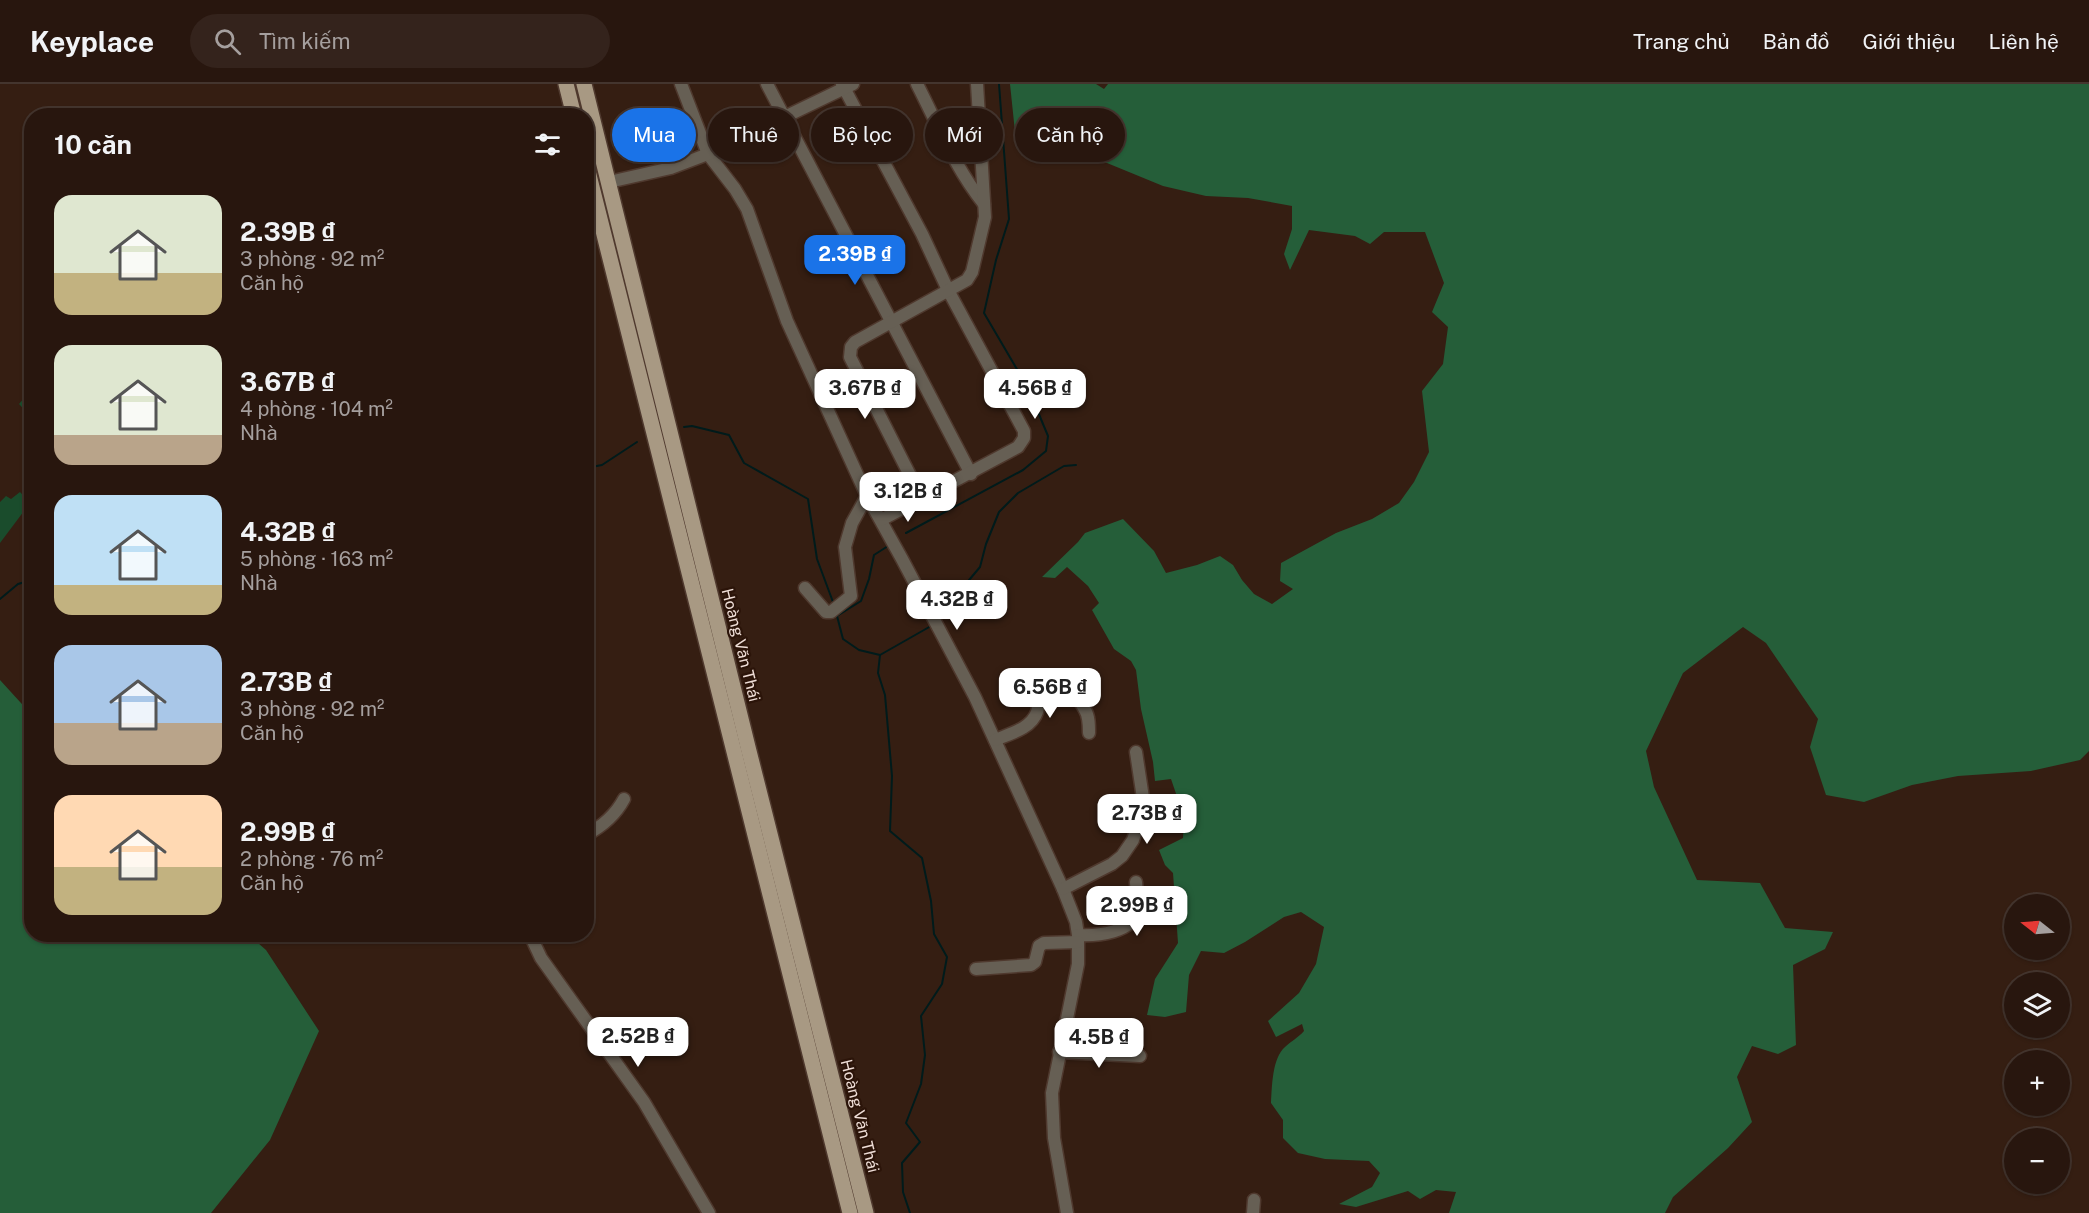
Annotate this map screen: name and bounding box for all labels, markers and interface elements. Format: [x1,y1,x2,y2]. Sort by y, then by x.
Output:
search box [190,14,610,68]
text: Keyplace [30,25,154,58]
icon: search [211,25,244,58]
text: Tìm kiếm [259,28,351,54]
text: Trang chủ [1633,29,1730,54]
text: Bản đồ [1763,29,1830,54]
text: Giới thiệu [1863,29,1956,54]
text: Liên hệ [1989,29,2059,54]
chip: Mua [612,108,696,162]
chip: Thuê [708,108,799,162]
chip: Bộ lọc [811,108,913,162]
chip: Mới [925,108,1003,162]
chip: Căn hộ [1015,108,1125,162]
icon: filters [531,128,564,161]
text: 10 căn [54,129,132,160]
text: 2.39B ₫ [240,216,335,247]
icon: home [102,219,174,291]
pin: 2.39B ₫ [800,235,910,286]
text: 2.39B ₫ [818,242,892,266]
text: 3 phòng · 92 m² [240,247,384,271]
text: Căn hộ [240,271,304,295]
text: 3.67B ₫ [240,366,335,397]
icon: home [102,369,174,441]
pin: 3.67B ₫ [810,369,920,420]
pin: 4.56B ₫ [980,369,1090,420]
text: 3.67B ₫ [828,376,902,400]
text: 4.56B ₫ [998,376,1072,400]
text: 4 phòng · 104 m² [240,397,393,421]
text: Nhà [240,421,278,445]
pin: 3.12B ₫ [853,472,963,523]
text: 3.12B ₫ [874,479,942,503]
text: 4.32B ₫ [240,516,335,547]
icon: home [102,519,174,591]
text: 5 phòng · 163 m² [240,547,393,571]
text: Nhà [240,571,278,595]
pin: 4.32B ₫ [902,580,1012,631]
street label: Hoàng Văn Thái [718,586,764,704]
text: 4.32B ₫ [920,587,994,611]
text: 2.73B ₫ [240,666,332,697]
pin: 6.56B ₫ [995,668,1105,719]
icon: home [102,669,174,741]
text: 6.56B ₫ [1013,675,1087,699]
text: 3 phòng · 92 m² [240,697,384,721]
text: Căn hộ [240,721,304,745]
pin: 2.73B ₫ [1092,794,1202,845]
text: 2.73B ₫ [1111,801,1183,825]
text: 2.99B ₫ [240,816,335,847]
icon: home [102,819,174,891]
text: 2 phòng · 76 m² [240,847,383,871]
text: Căn hộ [240,871,304,895]
pin: 2.99B ₫ [1082,886,1192,937]
text: 2.99B ₫ [1100,893,1174,917]
north arrow [2004,894,2070,960]
map controls [2004,894,2070,1194]
button: layers [2004,972,2070,1038]
pin: 2.52B ₫ [583,1017,693,1068]
pin: 4.5B ₫ [1050,1018,1148,1069]
text: 2.52B ₫ [601,1024,675,1048]
text: 4.5B ₫ [1069,1025,1129,1049]
button: + [2004,1050,2070,1116]
street label: Hoàng Văn Thái [837,1057,883,1175]
button: − [2004,1128,2070,1194]

